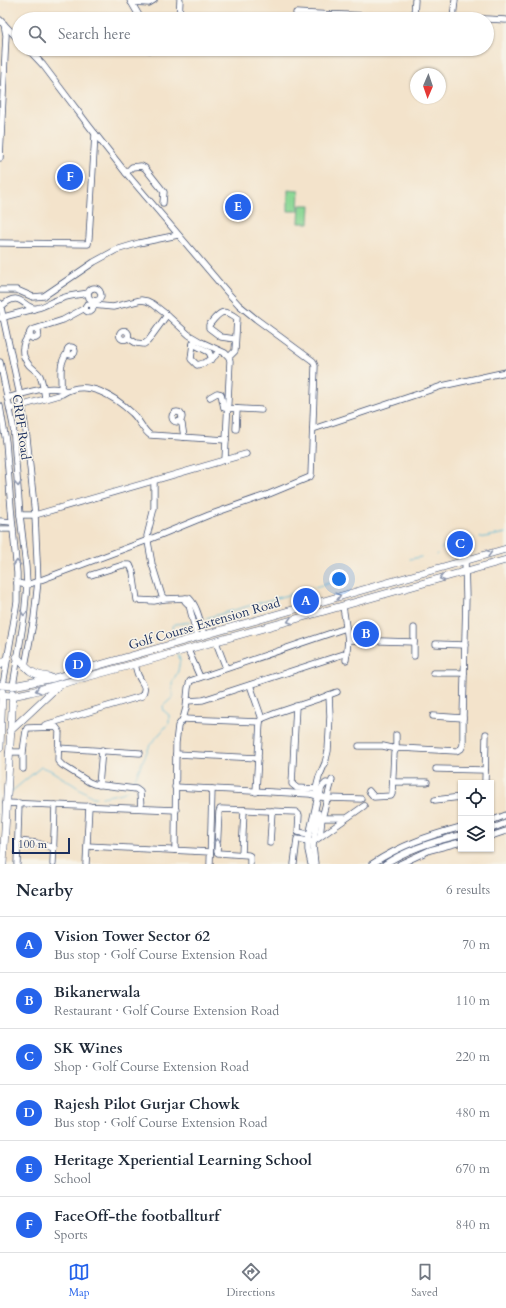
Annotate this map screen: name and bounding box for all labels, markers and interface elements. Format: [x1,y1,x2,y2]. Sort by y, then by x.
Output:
search box [12,12,494,56]
icon: search [26,23,48,45]
text: Search here [58,24,131,44]
north arrow [410,68,446,104]
pin: F [57,162,83,192]
pin: E [225,192,251,222]
street label: CRPF Road [7,393,35,461]
one-way arrow [14,481,23,487]
pin: C [447,529,473,559]
one-way arrow [486,549,493,558]
one-way arrow [12,560,21,566]
your location [329,569,349,589]
one-way arrow [438,573,445,582]
pin: A [293,586,319,616]
one-way arrow [334,593,341,601]
street label: Golf Course Extension Road [126,594,282,654]
one-way arrow [20,610,29,616]
one-way arrow [286,616,293,625]
pin: B [353,619,379,649]
pin: D [65,650,91,680]
one-way arrow [35,685,42,694]
map controls [458,780,494,852]
button: locate [458,780,494,816]
button: layers [458,816,494,852]
scale bar [12,836,70,855]
text: 100 m [18,837,47,852]
one-way arrow [213,838,222,844]
text: Nearby [16,879,73,902]
text: 6 results [446,881,490,899]
text: Vision Tower Sector 62 [54,926,210,946]
text: A [24,936,34,954]
text: 70 m [462,936,490,954]
text: Bus stop · Golf Course Extension Road [54,946,268,964]
text: Bikanerwala [54,982,140,1002]
text: B [24,992,34,1010]
text: 110 m [456,992,490,1010]
text: Restaurant · Golf Course Extension Road [54,1002,279,1020]
text: SK Wines [54,1038,123,1058]
text: C [24,1048,34,1066]
text: 220 m [456,1048,490,1066]
text: Shop · Golf Course Extension Road [54,1058,249,1076]
text: Rajesh Pilot Gurjar Chowk [54,1094,240,1114]
text: D [23,1104,35,1122]
text: 480 m [456,1104,490,1122]
text: Bus stop · Golf Course Extension Road [54,1114,268,1132]
text: Heritage Xperiential Learning School [54,1150,312,1170]
text: E [25,1160,33,1178]
text: 670 m [456,1160,490,1178]
text: School [54,1170,91,1188]
text: FaceOff-the footballturf [54,1206,219,1226]
text: F [25,1216,33,1234]
text: 840 m [456,1216,490,1234]
text: Sports [54,1226,88,1244]
tab: Map [68,1261,90,1300]
tab: Directions [226,1261,275,1300]
tab: Saved [411,1261,438,1300]

